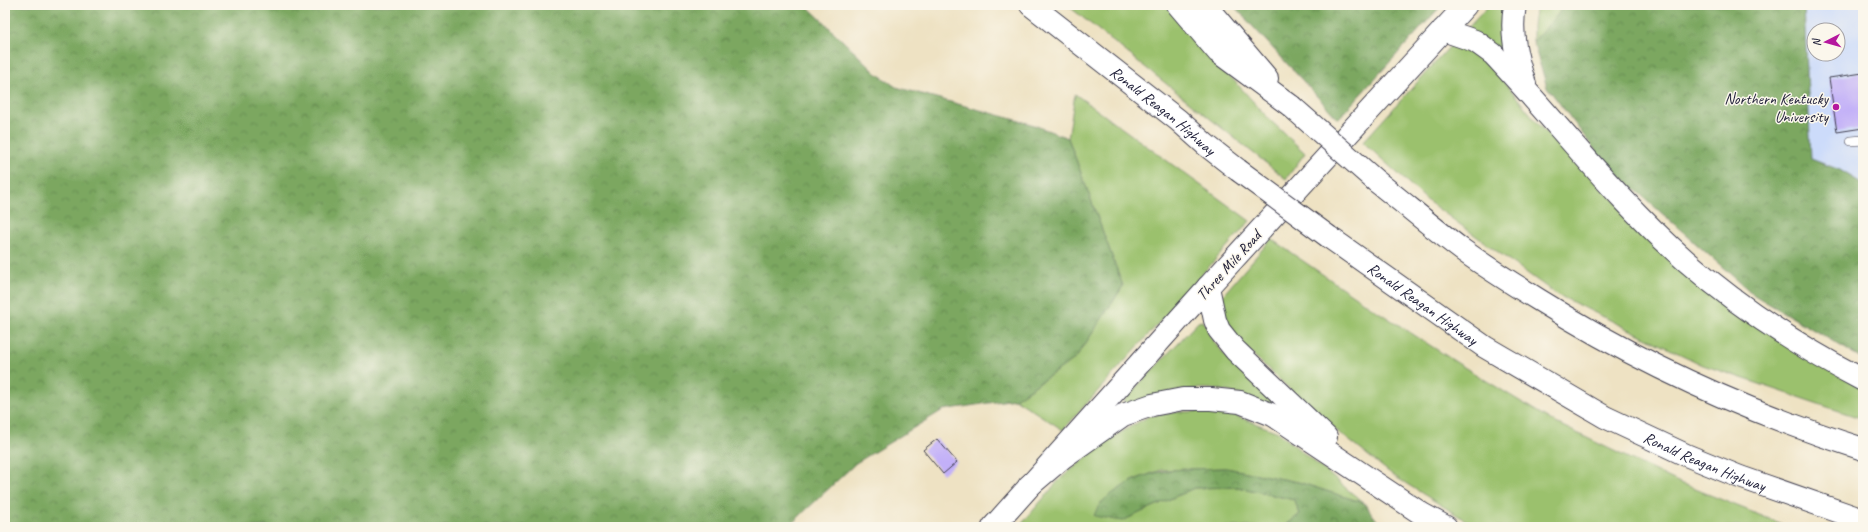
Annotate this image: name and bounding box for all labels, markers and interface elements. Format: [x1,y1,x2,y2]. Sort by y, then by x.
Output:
north arrow [1806,22,1846,62]
text: N [1809,37,1823,47]
street label: Ronald Reagan Highway [1106,62,1221,161]
place label: Northern Kentucky University [1724,89,1830,127]
marker: Northern Kentucky University [1831,102,1841,112]
street label: Three Mile Road [1192,224,1267,305]
street label: Ronald Reagan Highway [1363,258,1483,351]
street label: Ronald Reagan Highway [1640,428,1770,497]

